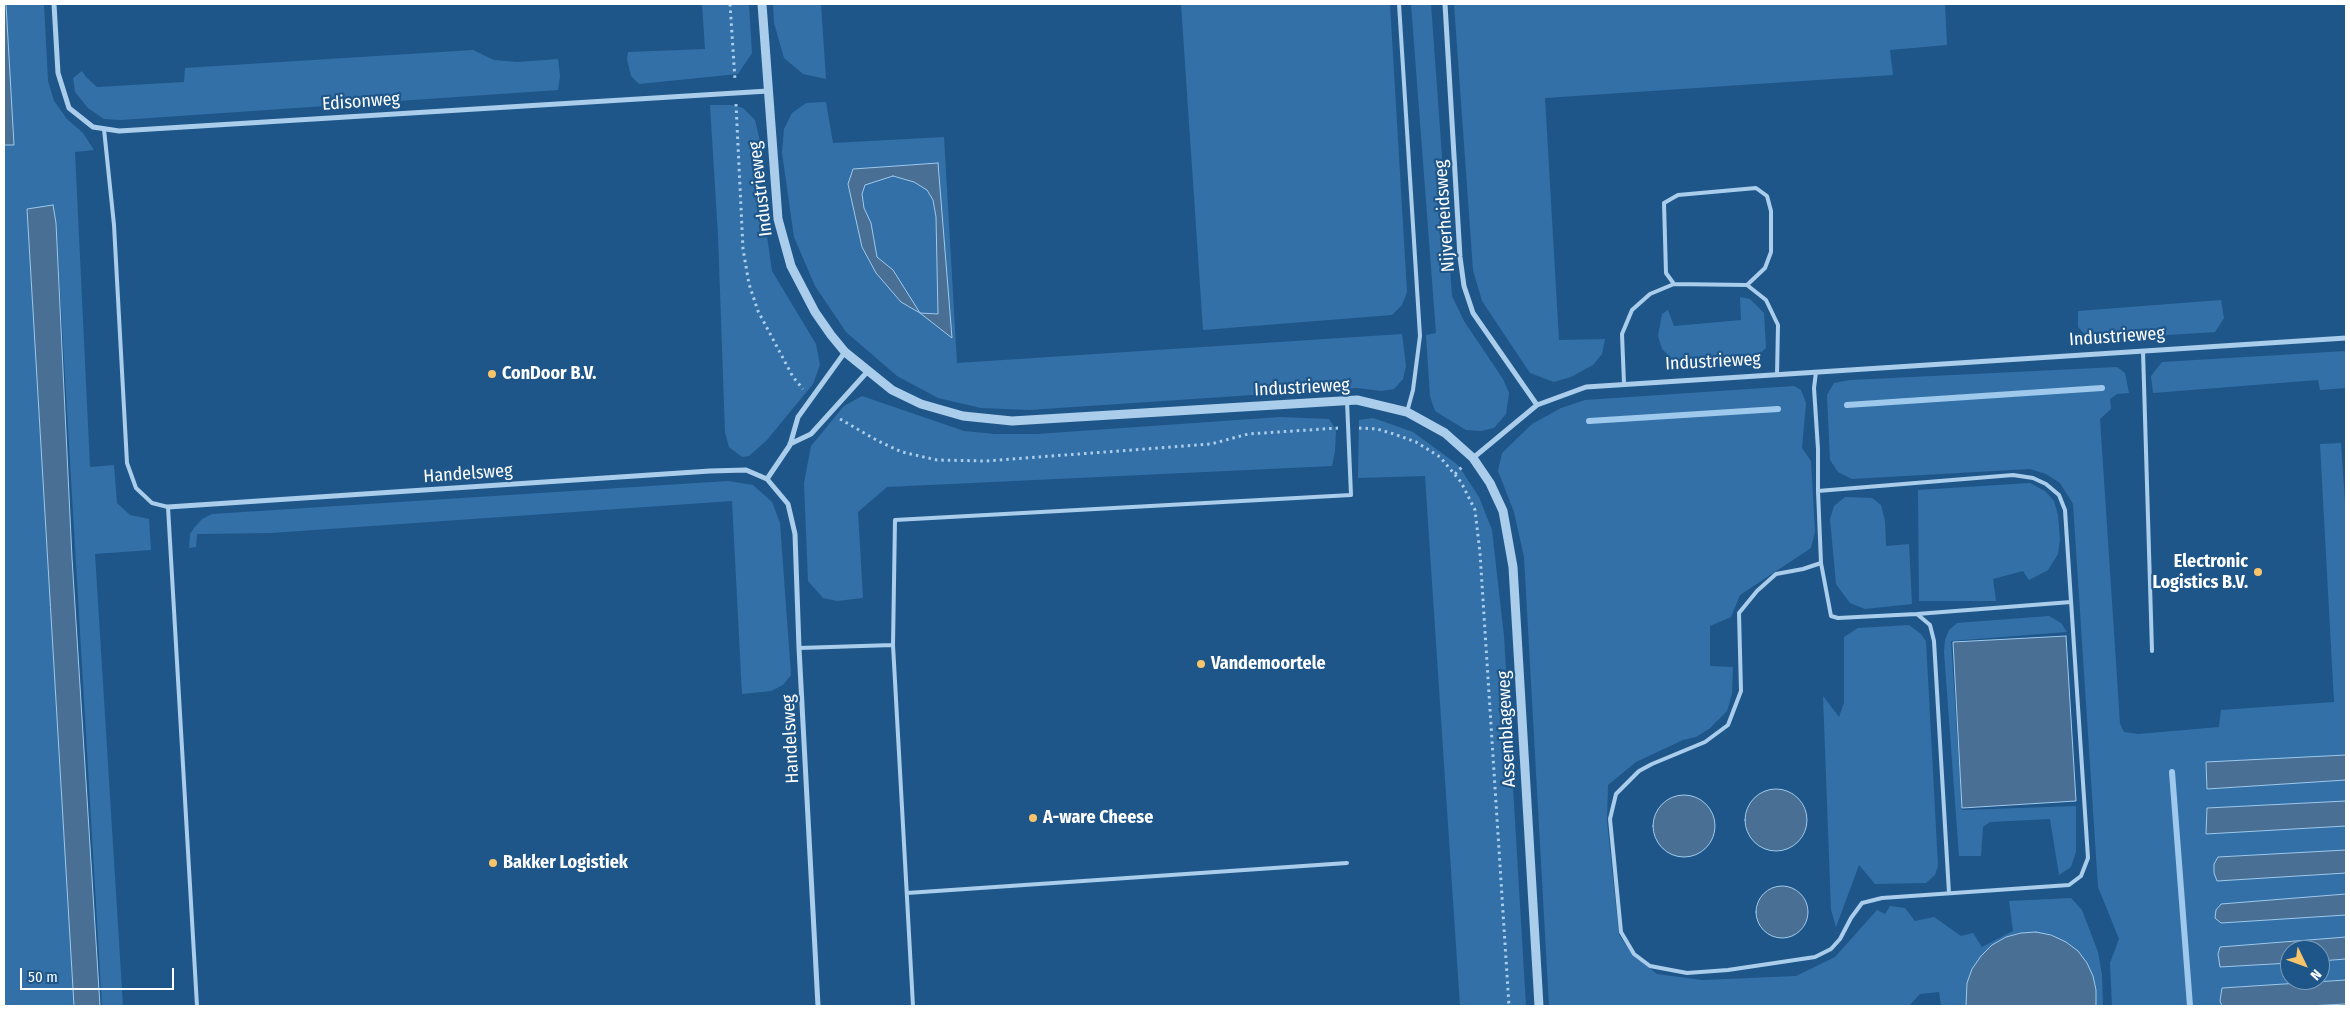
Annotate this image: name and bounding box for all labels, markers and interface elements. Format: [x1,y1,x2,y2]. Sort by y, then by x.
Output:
street label: Edisonweg [321,89,401,115]
street label: Industrieweg [744,140,778,238]
street label: Nijverheidsweg [1430,159,1460,273]
street label: Industrieweg [2069,323,2165,351]
street label: Industrieweg [1665,349,1761,375]
place label: ConDoor B.V. [502,363,596,385]
marker: ConDoor B.V. [486,368,498,380]
street label: Industrieweg [1254,375,1350,401]
street label: Handelsweg [423,460,513,488]
place label: Electronic Logistics B.V. [2152,551,2248,594]
marker: Electronic Logistics B.V. [2252,566,2264,578]
place label: Vandemoortele [1211,653,1326,675]
marker: Vandemoortele [1195,658,1207,670]
street label: Assemblageweg [1493,670,1521,788]
street label: Handelsweg [778,694,804,784]
place label: A-ware Cheese [1043,807,1153,829]
marker: A-ware Cheese [1027,812,1039,824]
place label: Bakker Logistiek [503,852,628,874]
marker: Bakker Logistiek [487,857,499,869]
north arrow [2280,940,2330,990]
scale bar [22,958,176,990]
text: N [2307,966,2325,984]
text: 50 m [28,968,58,986]

